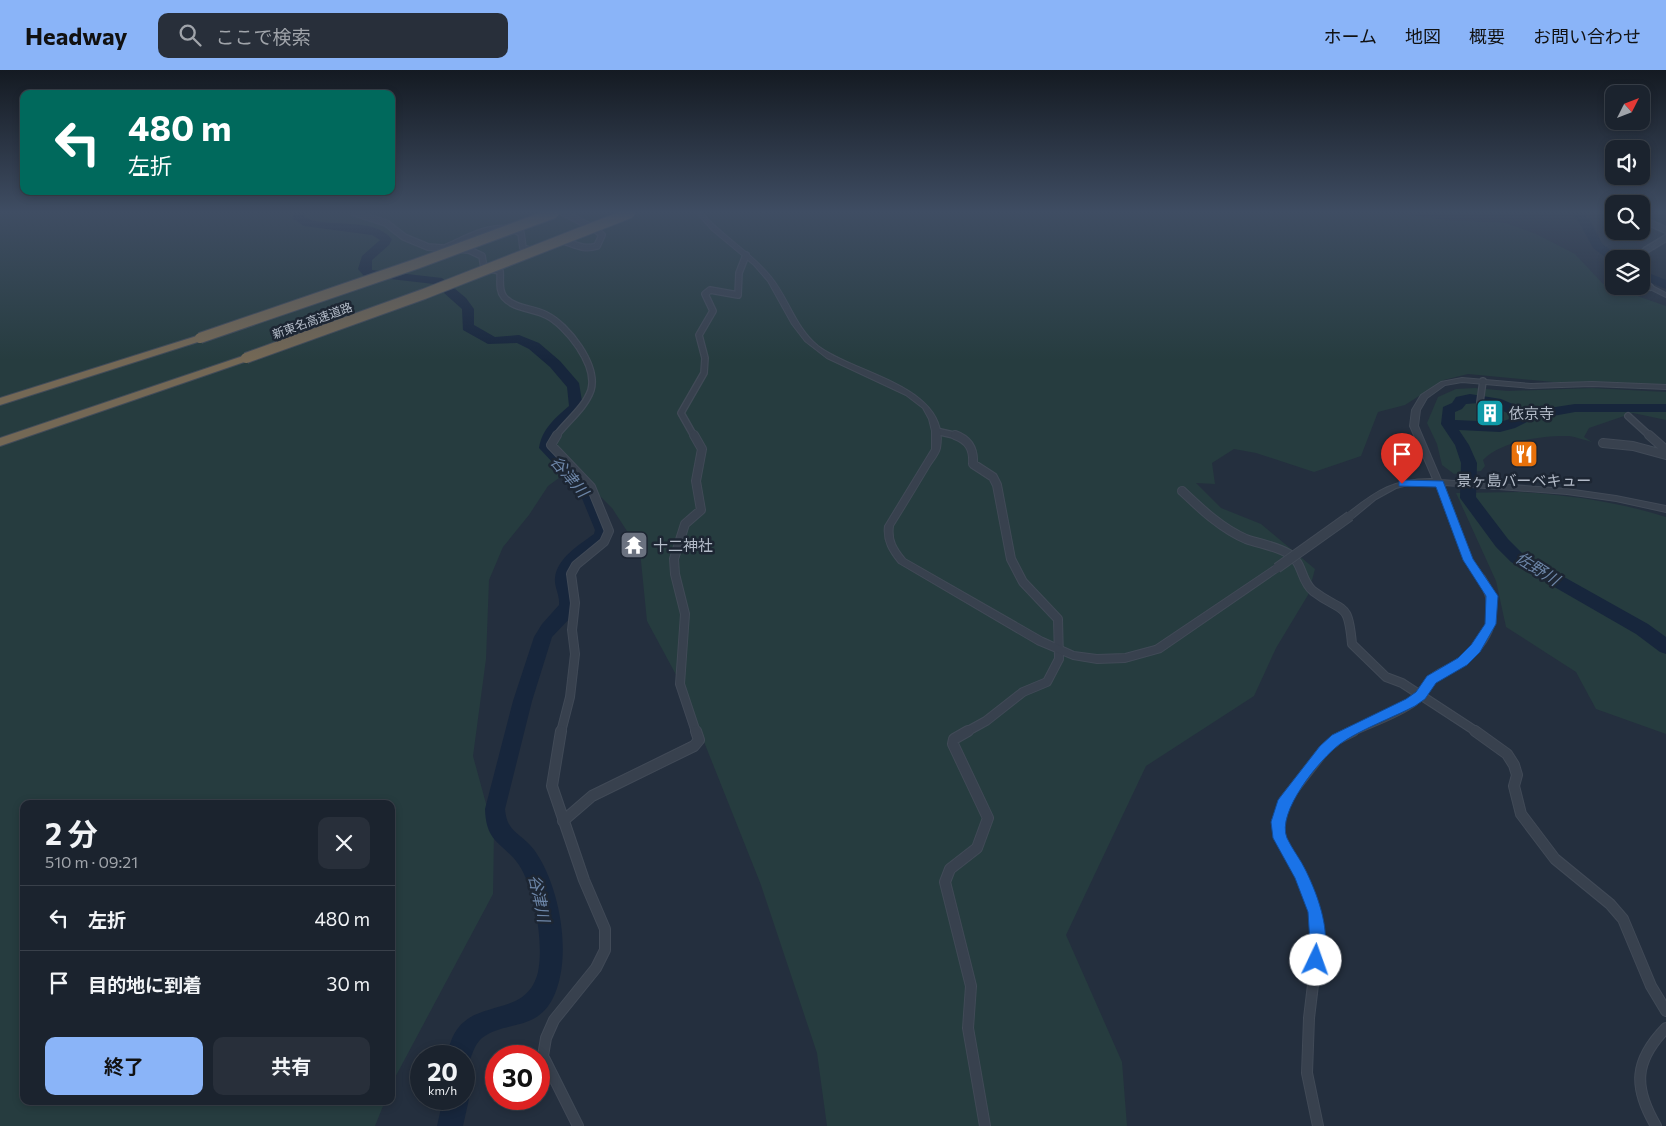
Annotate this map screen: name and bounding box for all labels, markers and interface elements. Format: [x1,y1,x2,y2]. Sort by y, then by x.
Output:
search box [158,13,508,58]
text: Headway [25,21,128,50]
icon: search [176,21,204,49]
text: ここで検索 [216,25,311,48]
text: ホーム [1324,25,1377,47]
text: 地図 [1405,25,1441,47]
text: 概要 [1469,25,1505,47]
text: お問い合わせ [1533,25,1641,47]
north arrow [1605,85,1650,130]
map controls [1605,85,1650,295]
text: 480 m [128,105,232,148]
icon: left [45,110,110,175]
button: sound [1605,140,1650,185]
text: 左折 [128,152,172,179]
button: search [1605,195,1650,240]
button: layers [1605,250,1650,295]
street label: 新東名高速道路 [270,299,354,341]
building icon: 依京寺 [1475,398,1505,428]
place label: 依京寺 [1509,404,1554,422]
pin [1381,433,1423,484]
restaurant icon: 景ヶ島バーベキュー [1509,439,1539,469]
icon: arrive [1388,440,1416,468]
water label: 谷津川 [547,452,594,502]
place label: 景ヶ島バーベキュー [1456,471,1592,489]
temple icon: 十二神社 [619,530,649,560]
place label: 十二神社 [653,536,713,554]
water label: 佐野川 [1513,547,1565,590]
text: 2 分 [45,814,98,851]
button: close [318,817,370,869]
text: 510 m · 09:21 [45,852,138,871]
water label: 谷津川 [526,873,555,925]
icon: left [45,904,73,932]
text: 480 m [314,907,370,930]
text: 左折 [88,908,126,931]
position arrow [1289,933,1341,985]
icon: arrive [45,969,73,997]
text: 30 m [327,972,370,995]
text: 目的地に到着 [88,973,202,996]
button: 終了 [45,1037,203,1095]
button: 共有 [213,1037,370,1095]
speed limit sign: 30 [485,1045,550,1110]
text: 20 [427,1056,458,1086]
text: km/h [428,1083,457,1097]

